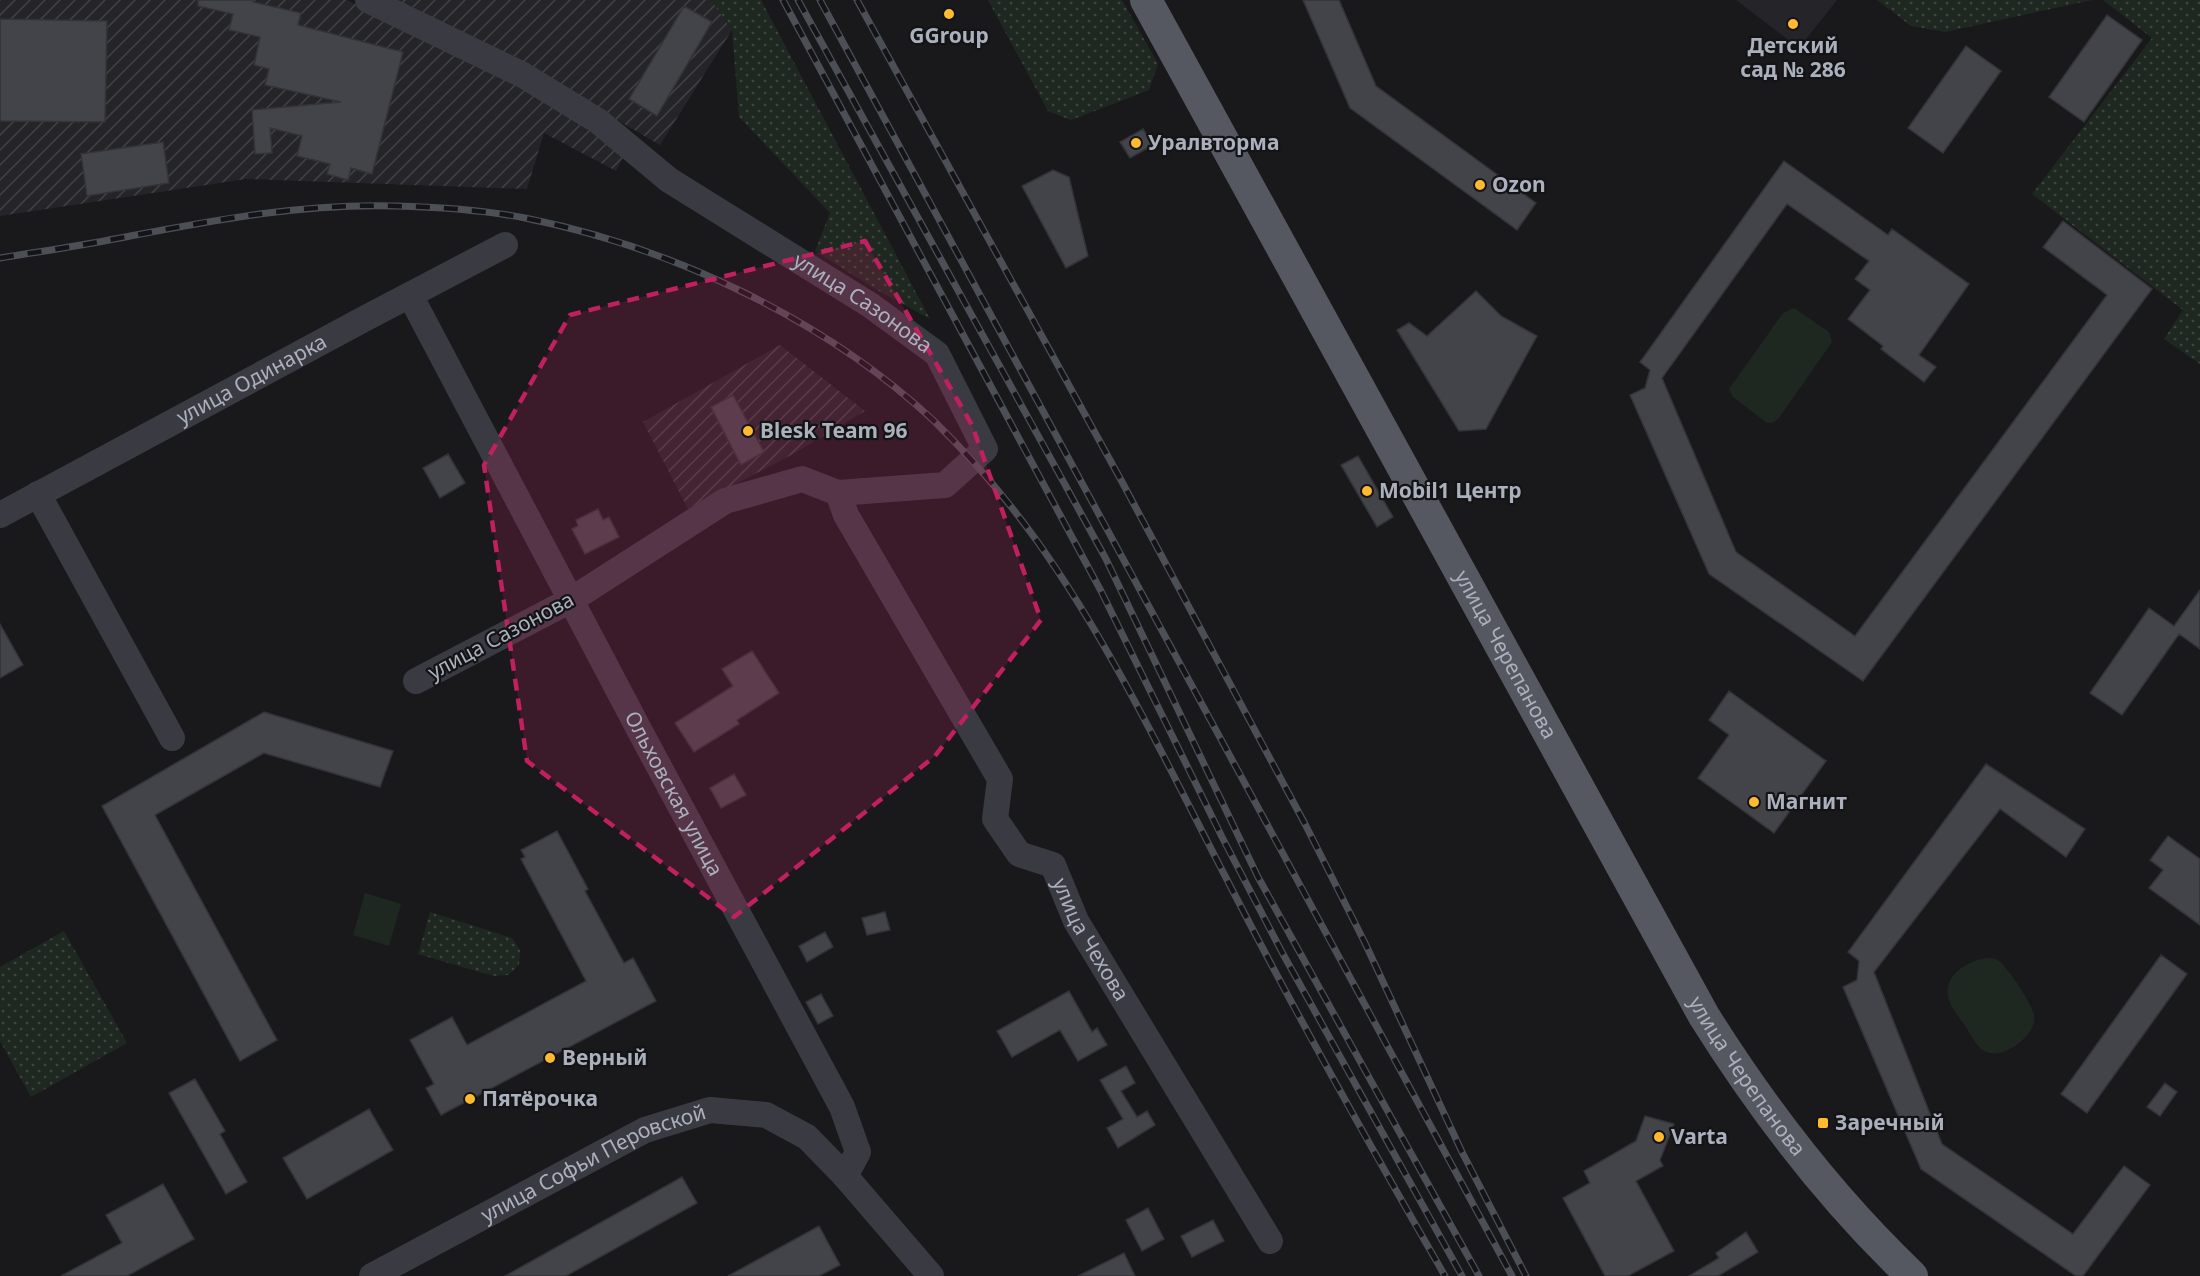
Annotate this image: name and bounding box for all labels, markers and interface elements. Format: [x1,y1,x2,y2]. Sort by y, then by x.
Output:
marker: GGroup [942,7,956,21]
marker: Детский сад № 286 [1786,17,1800,31]
place label: GGroup [909,21,989,49]
place label: Детский сад № 286 [1740,31,1846,83]
place label: Уралвторма [1148,128,1279,156]
marker: Уралвторма [1129,136,1143,150]
place label: Ozon [1492,170,1546,198]
marker: Ozon [1473,178,1487,192]
street label: улица Сазонова [788,246,938,359]
street label: улица Одинарка [171,327,331,430]
place label: Blesk Team 96 [760,416,908,444]
marker: Blesk Team 96 [741,424,755,438]
place label: Mobil1 Центр [1379,476,1522,504]
marker: Mobil1 Центр [1360,484,1374,498]
street label: улица Черепанова [1449,565,1564,744]
street label: улица Сазонова [423,585,579,685]
street label: Ольховская улица [619,706,730,881]
place label: Магнит [1766,787,1847,815]
marker: Магнит [1747,795,1761,809]
street label: улица Чехова [1047,873,1136,1006]
street label: улица Черепанова [1683,991,1812,1161]
place label: Верный [562,1043,647,1071]
marker: Верный [543,1051,557,1065]
place label: Пятёрочка [482,1084,598,1112]
marker: Пятёрочка [463,1092,477,1106]
street label: улица Софьи Перовской [476,1097,709,1228]
place label: Заречный [1835,1108,1945,1136]
marker: Заречный [1816,1116,1830,1130]
place label: Varta [1671,1122,1728,1150]
marker: Varta [1652,1130,1666,1144]

